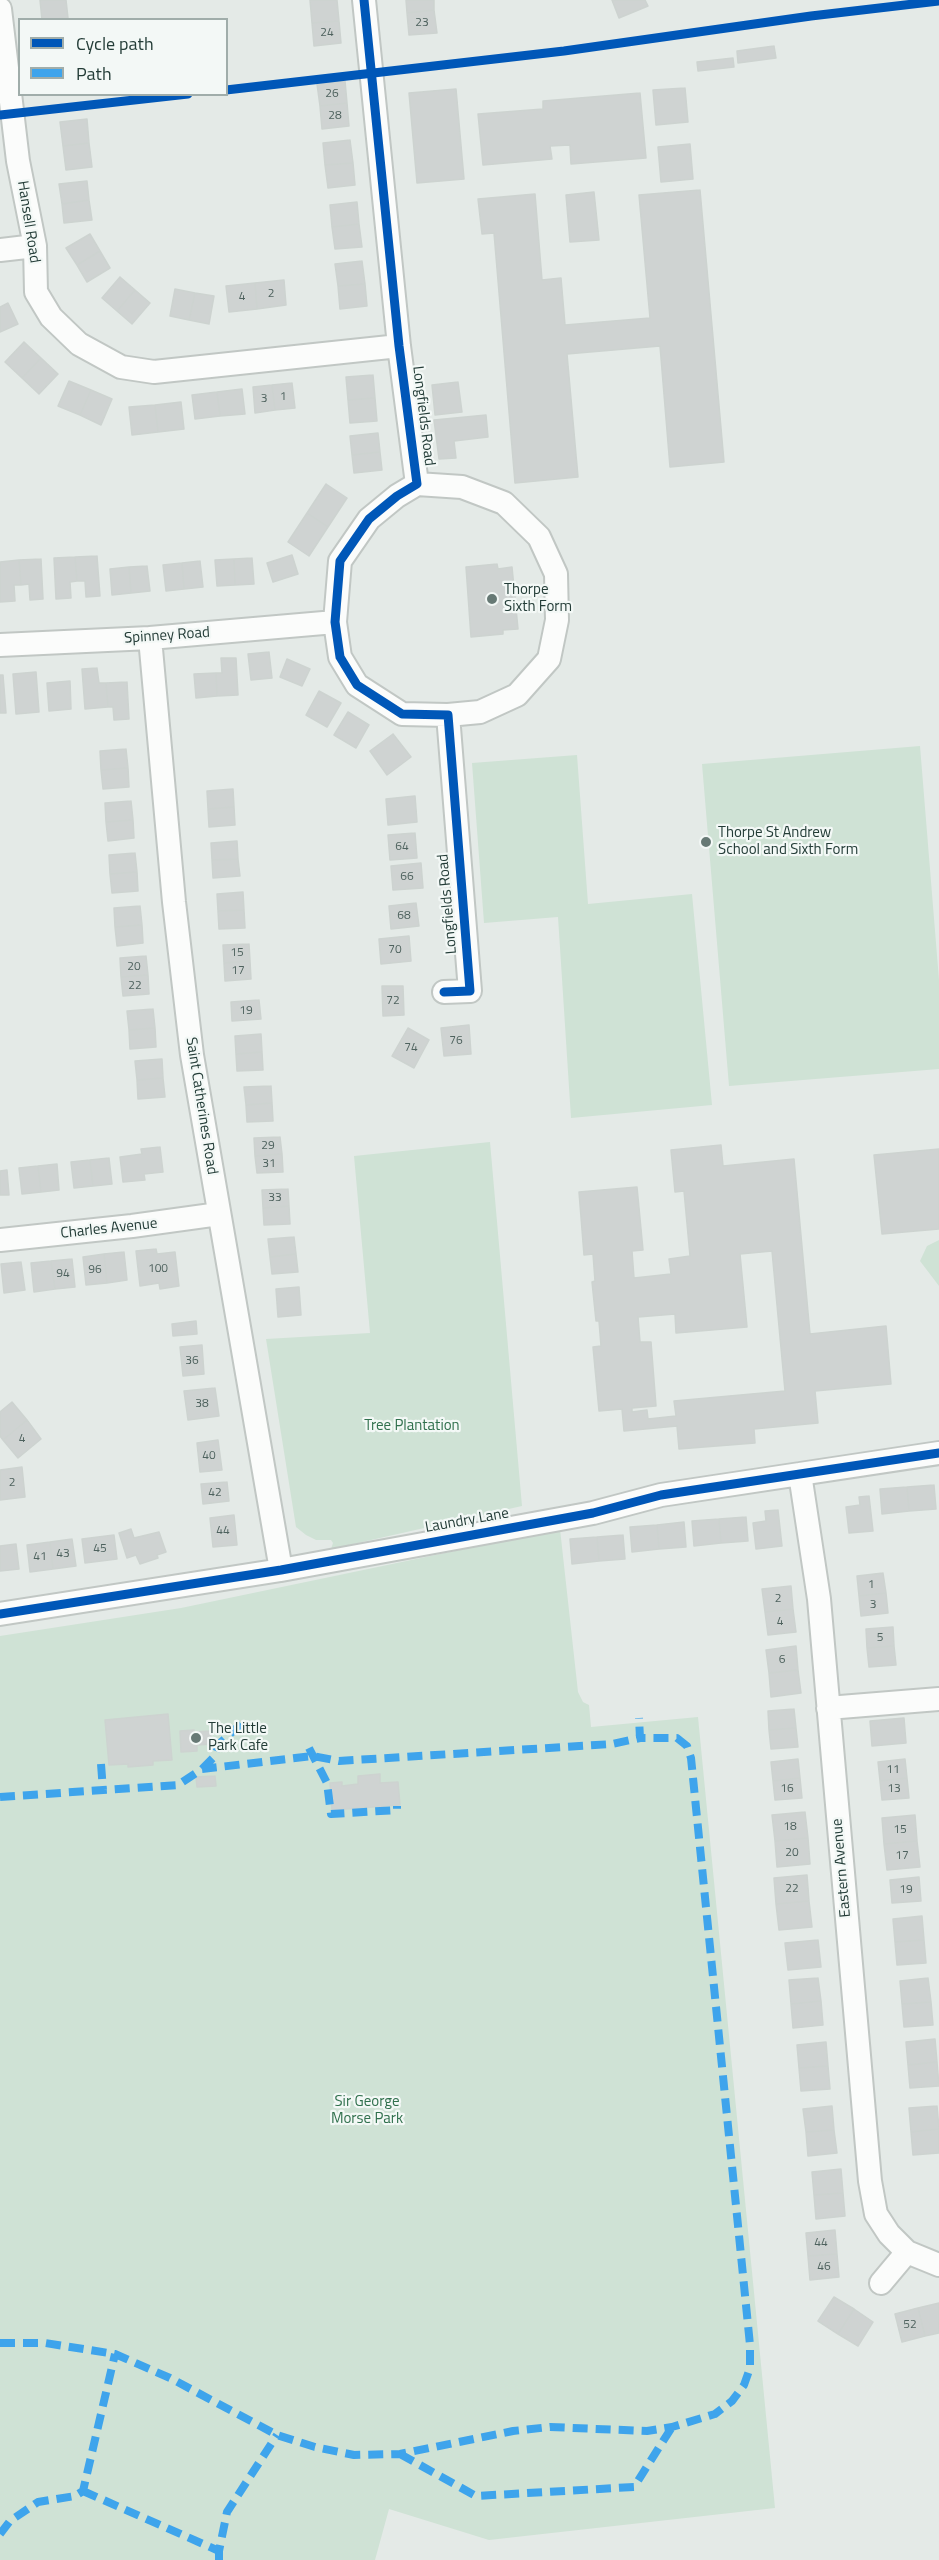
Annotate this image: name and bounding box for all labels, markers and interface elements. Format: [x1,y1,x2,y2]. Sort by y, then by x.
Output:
house number: 23 [415,16,429,30]
legend [18,18,228,96]
house number: 24 [320,26,334,40]
text: Cycle path [76,30,154,57]
text: Path [76,60,112,87]
house number: 26 [325,87,339,101]
house number: 28 [328,109,342,123]
street label: Hansell Road [13,180,43,264]
house number: 2 [268,287,274,301]
house number: 4 [239,290,245,304]
street label: Longfields Road [408,365,438,467]
house number: 1 [280,390,286,404]
house number: 3 [261,392,267,406]
place label: Thorpe Sixth Form [504,581,572,616]
marker: Thorpe Sixth Form [485,592,499,606]
street label: Spinney Road [124,624,210,648]
place label: Thorpe St Andrew School and Sixth Form [718,824,858,859]
marker: Thorpe St Andrew School and Sixth Form [699,835,713,849]
house number: 64 [395,840,409,854]
street label: Longfields Road [435,853,461,955]
house number: 66 [400,870,414,884]
house number: 68 [397,909,411,923]
house number: 70 [388,943,402,957]
house number: 15 [230,946,244,960]
house number: 20 [127,960,141,974]
house number: 17 [231,964,245,978]
house number: 22 [128,979,142,993]
house number: 72 [386,994,400,1008]
house number: 19 [239,1004,253,1018]
house number: 76 [449,1034,463,1048]
street label: Saint Catherines Road [181,1036,221,1176]
house number: 74 [404,1041,418,1055]
house number: 29 [261,1139,275,1153]
house number: 31 [262,1157,276,1171]
house number: 33 [268,1191,282,1205]
street label: Charles Avenue [60,1215,158,1243]
house number: 100 [148,1262,168,1276]
house number: 96 [88,1263,102,1277]
house number: 94 [56,1267,70,1281]
house number: 36 [185,1354,199,1368]
house number: 38 [195,1397,209,1411]
park label: Tree Plantation [364,1417,460,1435]
house number: 4 [19,1432,25,1446]
house number: 40 [202,1449,216,1463]
house number: 2 [9,1476,15,1490]
house number: 42 [208,1486,222,1500]
street label: Laundry Lane [424,1505,510,1537]
house number: 44 [216,1524,230,1538]
house number: 45 [93,1542,107,1556]
house number: 43 [56,1547,70,1561]
house number: 41 [33,1550,47,1564]
house number: 1 [868,1578,874,1592]
house number: 2 [775,1592,781,1606]
house number: 3 [870,1598,876,1612]
house number: 4 [777,1615,783,1629]
house number: 5 [877,1631,883,1645]
house number: 6 [779,1653,785,1667]
place label: The Little Park Cafe [208,1720,268,1755]
marker: The Little Park Cafe [189,1731,203,1745]
house number: 11 [886,1763,900,1777]
house number: 16 [780,1782,794,1796]
house number: 13 [887,1782,901,1796]
street label: Eastern Avenue [829,1818,855,1918]
house number: 18 [783,1820,797,1834]
house number: 15 [893,1823,907,1837]
house number: 20 [785,1846,799,1860]
house number: 17 [895,1849,909,1863]
house number: 22 [785,1882,799,1896]
house number: 19 [899,1883,913,1897]
park label: Sir George Morse Park [331,2093,403,2128]
house number: 44 [814,2236,828,2250]
house number: 46 [817,2260,831,2274]
house number: 52 [903,2318,917,2332]

